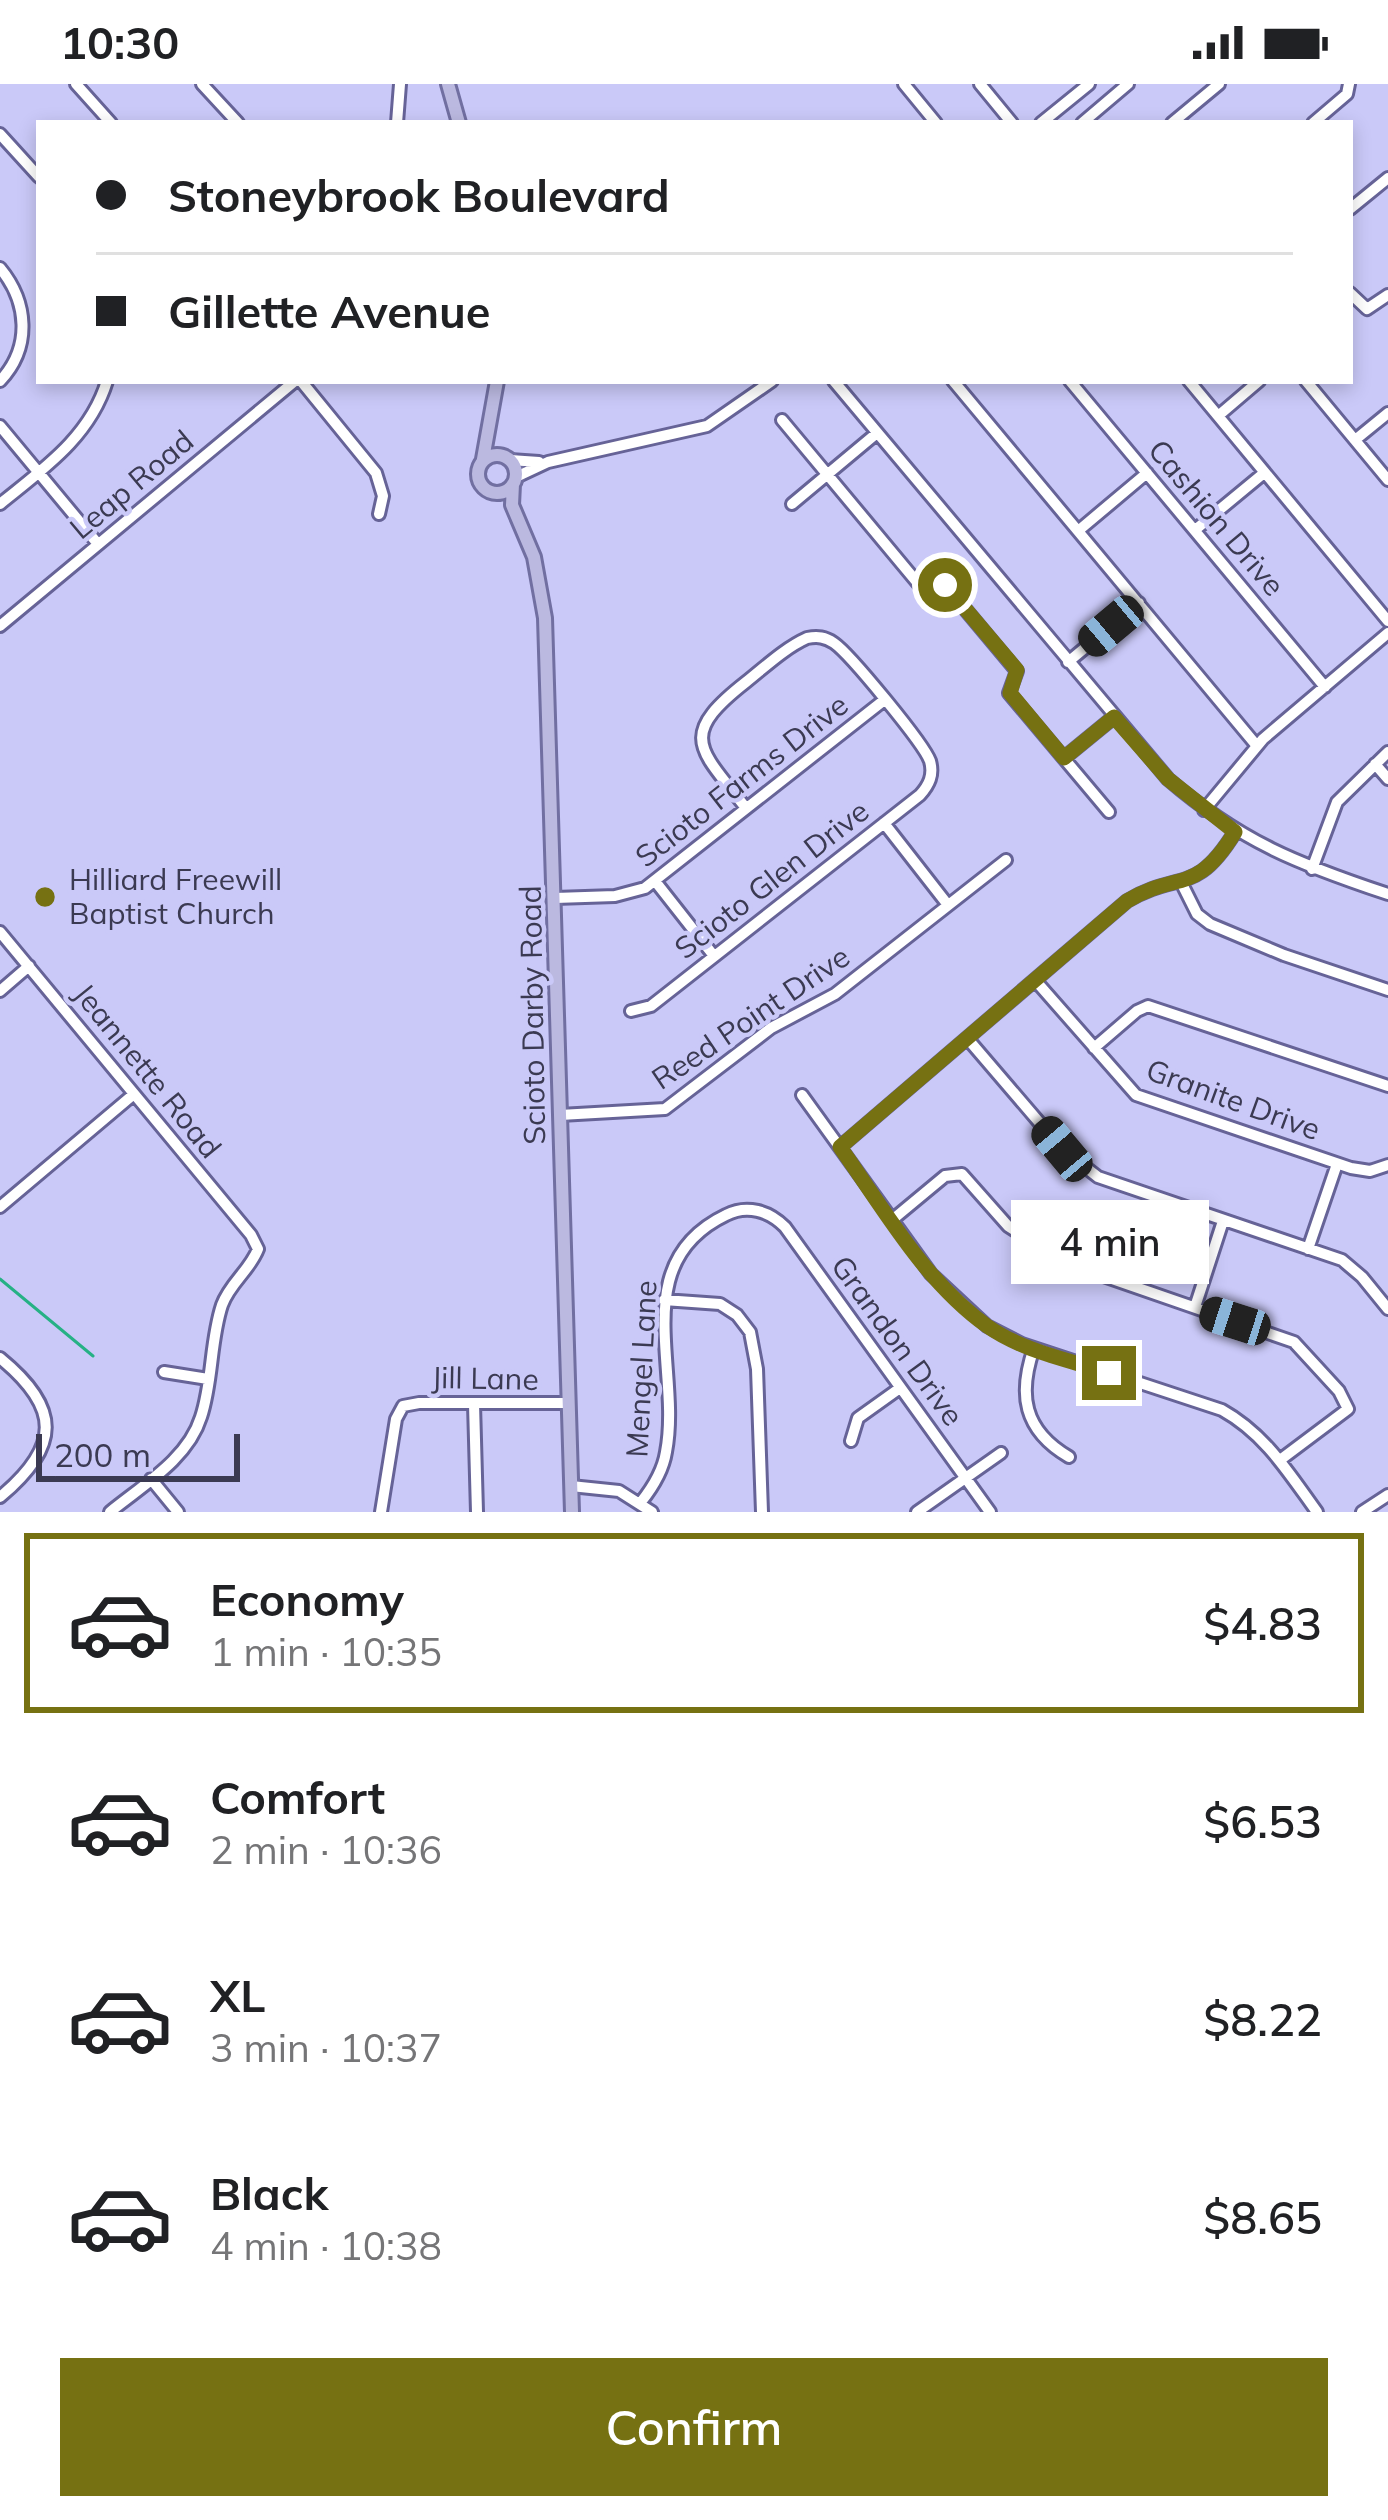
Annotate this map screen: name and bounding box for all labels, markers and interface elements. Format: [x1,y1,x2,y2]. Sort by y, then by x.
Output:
text: 10:30 [60,14,179,70]
text: Stoneybrook Boulevard [168,167,670,223]
text: Gillette Avenue [168,283,491,339]
street label: Leap Road [62,422,201,547]
street label: Cashion Drive [1140,431,1293,603]
route start [918,558,972,612]
car [1072,589,1150,663]
street label: Scioto Farms Drive [627,685,855,875]
street label: Scioto Glen Drive [667,792,876,967]
place label: Hilliard Freewill Baptist Church [69,860,282,932]
marker: Hilliard Freewill Baptist Church [32,884,58,910]
street label: Scioto Darby Road [511,885,553,1145]
street label: Reed Point Drive [644,937,857,1097]
street label: Jeannette Road [66,975,230,1165]
street label: Granite Drive [1141,1050,1326,1148]
car [1025,1110,1099,1188]
callout: 4 min [1010,1199,1208,1283]
text: 4 min [1059,1217,1161,1266]
street label: Grandon Drive [823,1248,972,1433]
street label: Mengel Lane [617,1279,665,1458]
car [1195,1293,1275,1349]
route end [1082,1346,1136,1400]
street label: Jill Lane [431,1358,539,1398]
scale bar [36,1428,240,1481]
text: 200 m [54,1434,151,1475]
icon: car [66,1569,174,1677]
text: Economy [210,1571,404,1627]
text: $4.83 [1203,1595,1322,1651]
text: 1 min · 10:35 [210,1627,442,1676]
icon: car [66,1767,174,1875]
text: Comfort [210,1769,385,1825]
text: $6.53 [1203,1793,1322,1849]
text: 2 min · 10:36 [210,1825,442,1874]
icon: car [66,1965,174,2073]
text: XL [210,1967,265,2023]
text: $8.22 [1203,1991,1322,2047]
text: 3 min · 10:37 [210,2023,442,2072]
icon: car [66,2163,174,2271]
text: Black [210,2165,328,2221]
text: $8.65 [1203,2189,1322,2245]
text: 4 min · 10:38 [210,2221,442,2270]
button: Confirm [60,2358,1328,2496]

